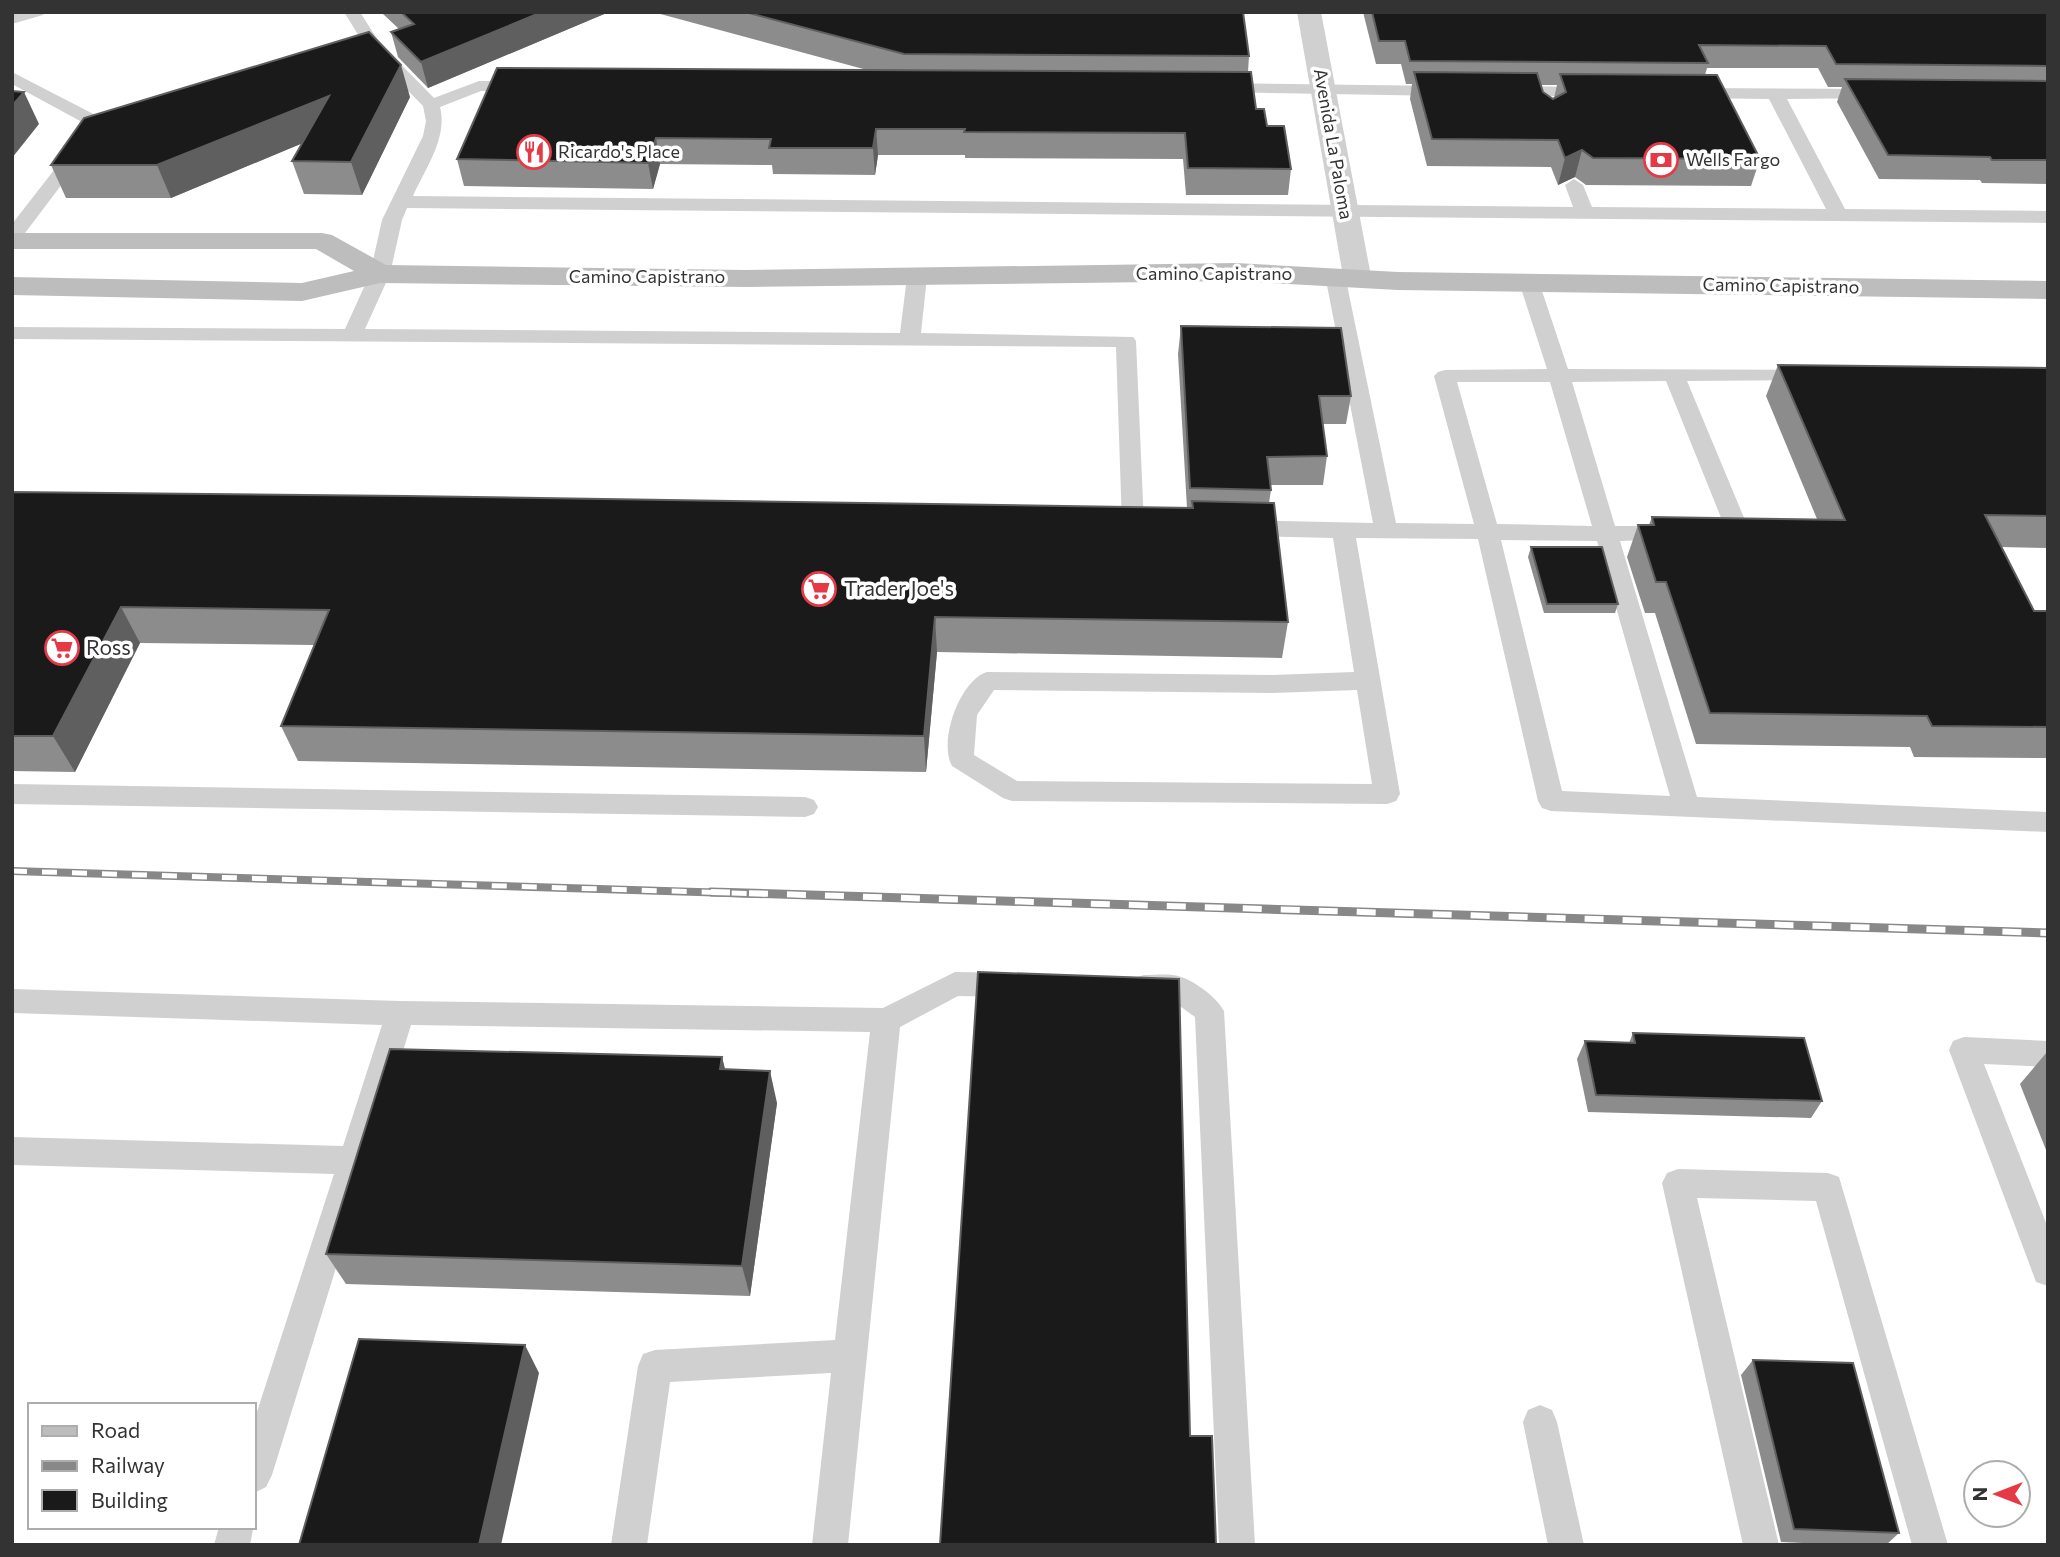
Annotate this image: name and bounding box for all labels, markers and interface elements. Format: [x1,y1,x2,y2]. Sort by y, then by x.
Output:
street label: Avenida La Paloma [1310,67,1358,221]
restaurant icon: Ricardo's Place [515,133,553,171]
place label: Ricardo's Place [558,140,680,162]
bank icon: Wells Fargo [1642,141,1680,179]
place label: Wells Fargo [1686,148,1780,170]
street label: Camino Capistrano [1136,262,1292,284]
street label: Camino Capistrano [569,265,725,287]
street label: Camino Capistrano [1703,273,1860,297]
supermarket icon: Trader Joe's [800,570,838,608]
place label: Trader Joe's [844,575,954,600]
supermarket icon: Ross [43,629,81,667]
place label: Ross [86,634,131,659]
legend [28,1403,256,1529]
text: Road [91,1417,140,1442]
text: Railway [91,1452,165,1477]
north arrow [1962,1459,2032,1529]
text: Building [91,1487,168,1512]
text: N [1968,1487,1991,1501]

